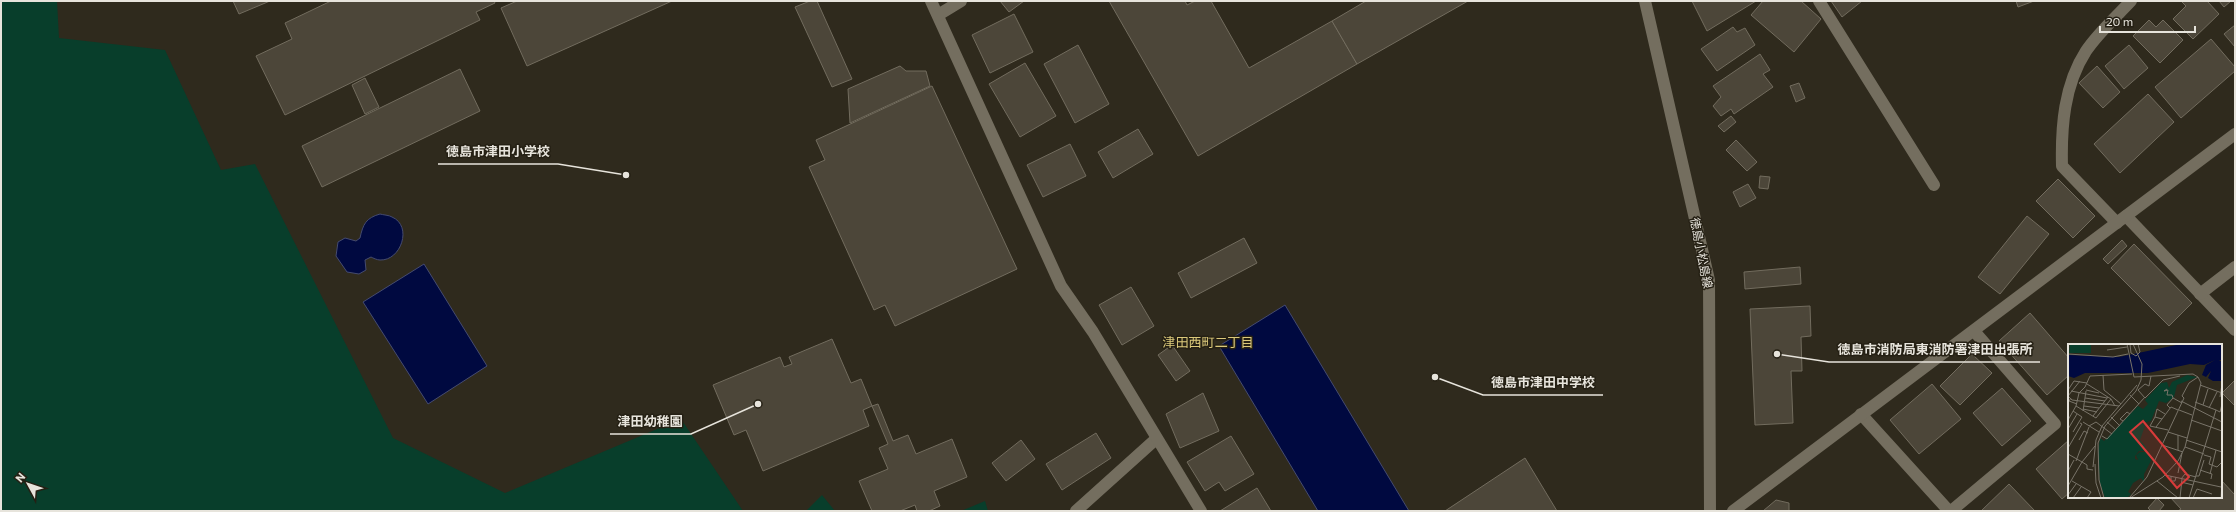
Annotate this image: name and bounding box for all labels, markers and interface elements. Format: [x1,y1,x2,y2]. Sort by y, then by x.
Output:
scale bar [2100,8,2195,34]
text: 20 m [2106,14,2133,28]
callout: 徳島市津田小学校 [438,139,558,164]
text: 徳島市津田小学校 [446,143,550,159]
street label: 徳島小松島線 [1688,216,1716,289]
district label: 津田西町二丁目 [1162,334,1254,350]
callout: 徳島市消防局東消防署津田出張所 [1829,337,2040,362]
text: 徳島市消防局東消防署津田出張所 [1837,341,2033,357]
inset map [2068,344,2222,498]
callout: 徳島市津田中学校 [1483,370,1603,395]
text: 徳島市津田中学校 [1491,374,1595,390]
callout: 津田幼稚園 [610,409,691,434]
text: 津田幼稚園 [617,413,683,429]
north arrow [8,464,48,504]
text: N [12,470,28,485]

